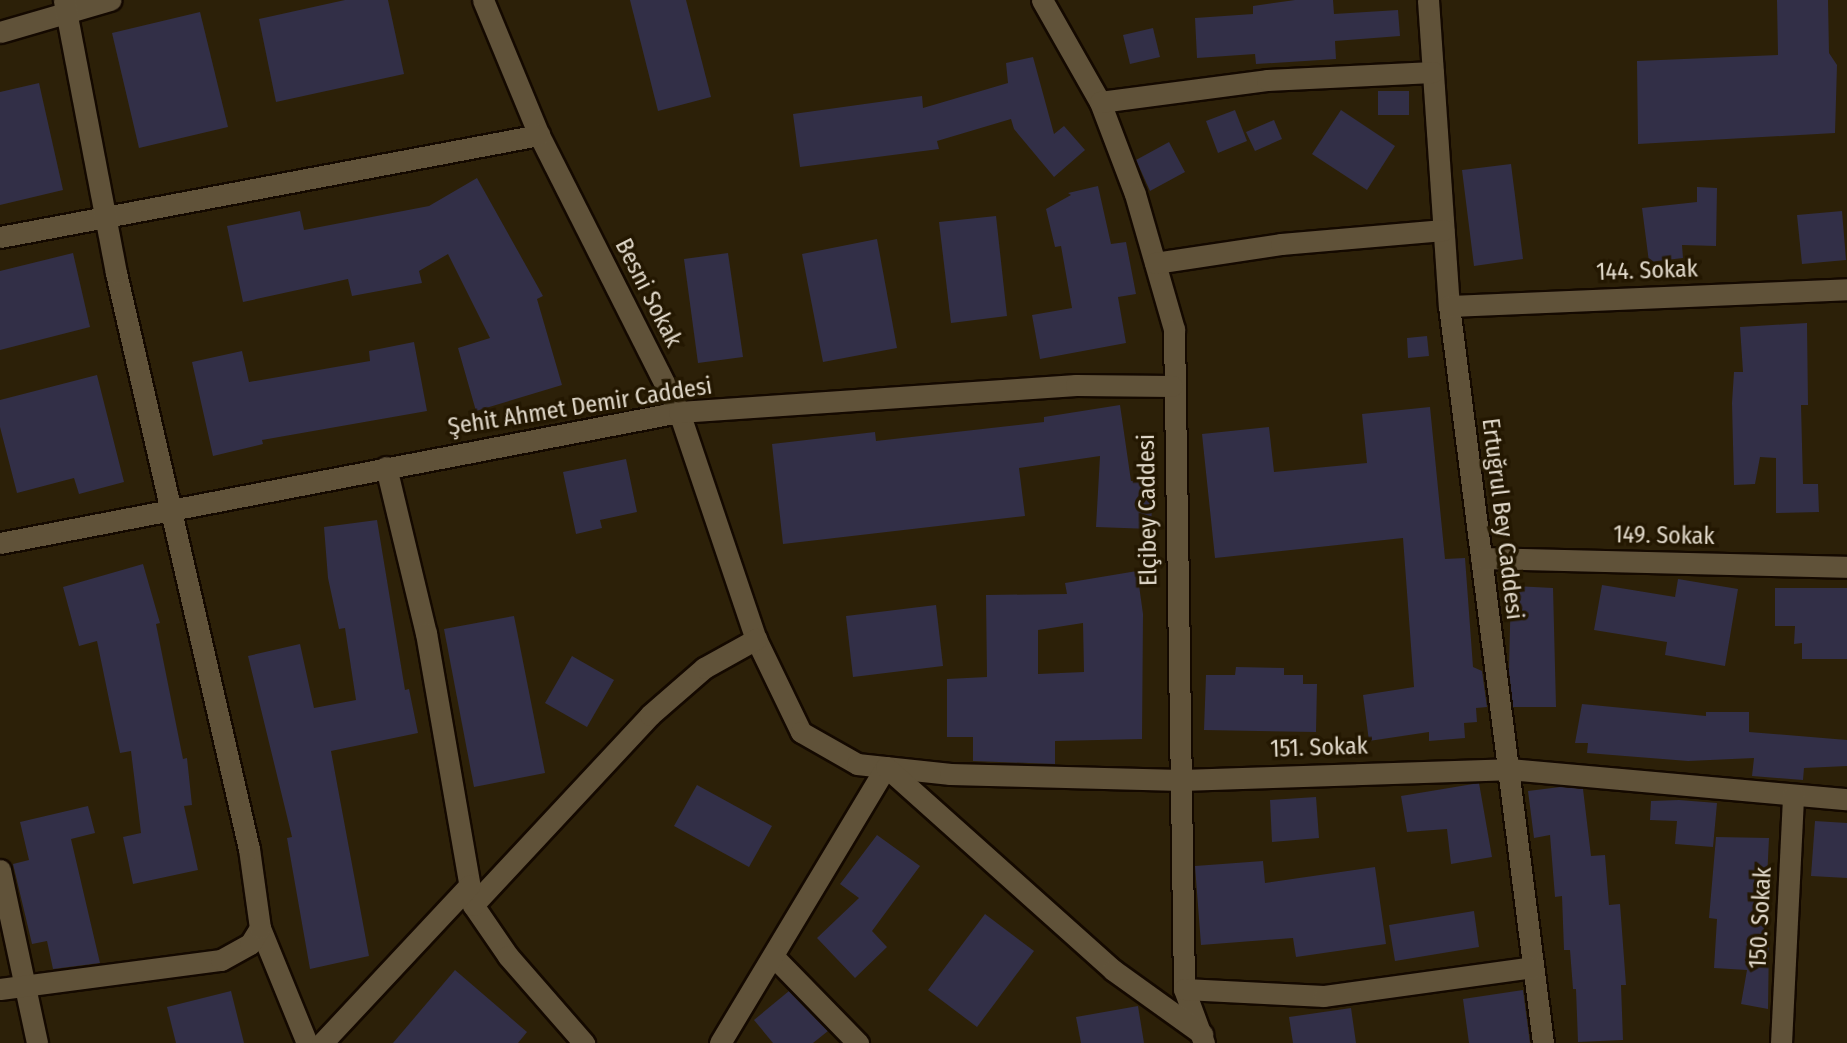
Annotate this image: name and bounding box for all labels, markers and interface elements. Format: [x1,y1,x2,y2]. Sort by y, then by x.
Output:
street label: Besni Sokak [608,234,688,352]
street label: 144. Sokak [1596,255,1698,287]
street label: Şehit Ahmet Demir Caddesi [446,372,714,442]
street label: Ertuğrul Bey Caddesi [1475,417,1529,621]
street label: Elçibey Caddesi [1132,434,1164,586]
street label: 149. Sokak [1613,521,1715,551]
street label: 151. Sokak [1270,732,1368,764]
street label: 150. Sokak [1744,866,1778,970]

